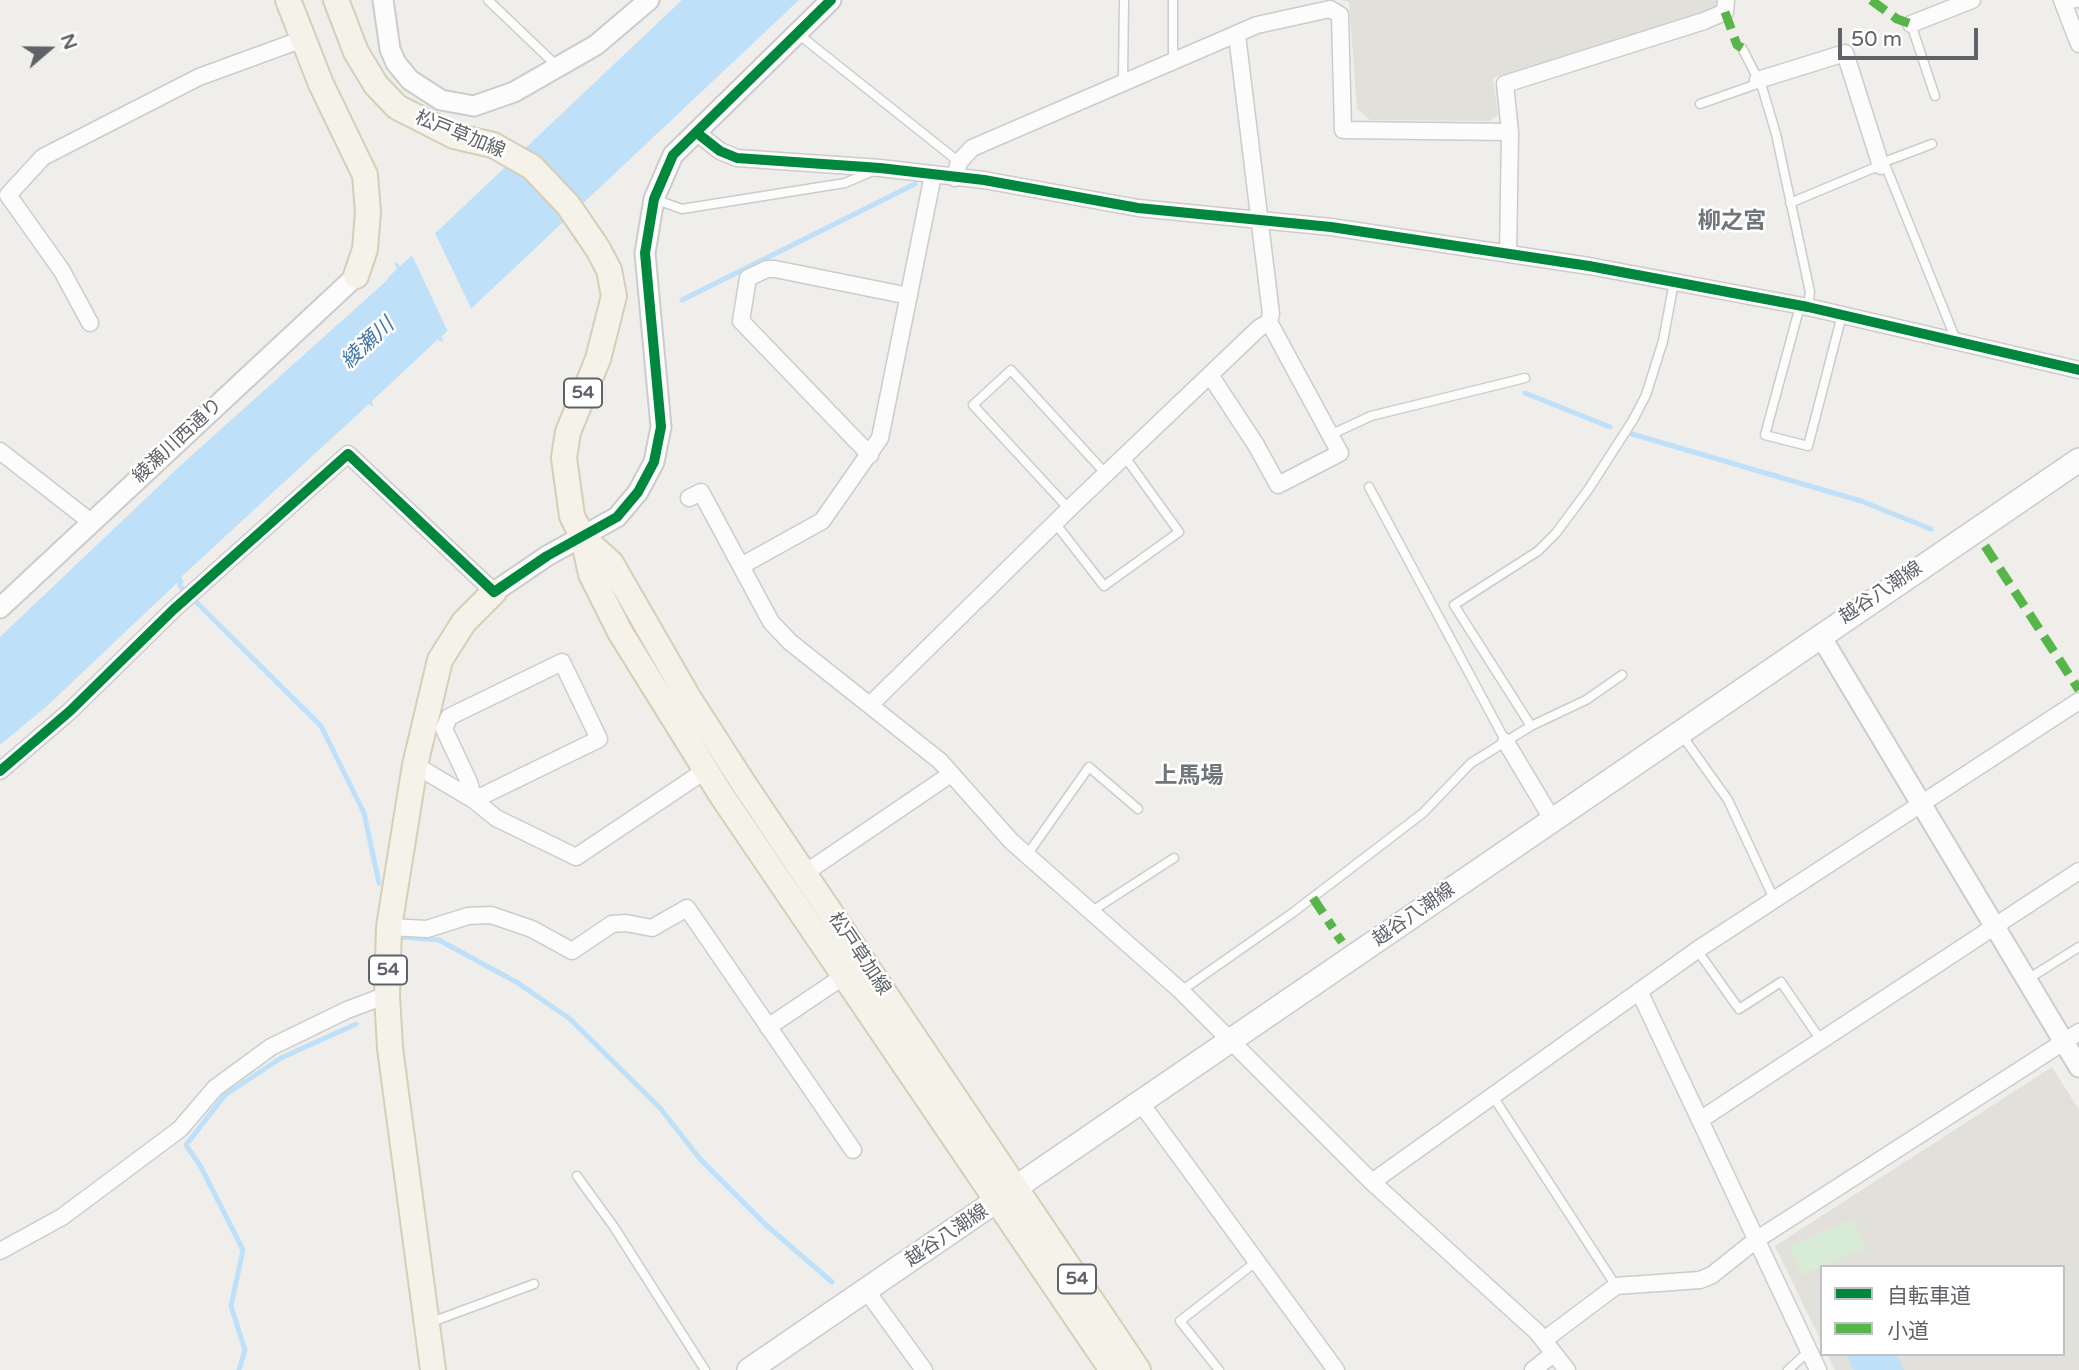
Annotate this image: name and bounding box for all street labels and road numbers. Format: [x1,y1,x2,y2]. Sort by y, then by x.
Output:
street label: 松戸草加線 [412,107,508,163]
road number: 54 [564,379,602,408]
street label: 綾瀬川西通り [129,394,227,488]
street label: 越谷八潮線 [1835,557,1927,629]
street label: 越谷八潮線 [1369,878,1459,952]
street label: 松戸草加線 [823,908,895,1000]
road number: 54 [369,956,407,985]
street label: 越谷八潮線 [901,1200,993,1272]
road number: 54 [1058,1264,1096,1294]

